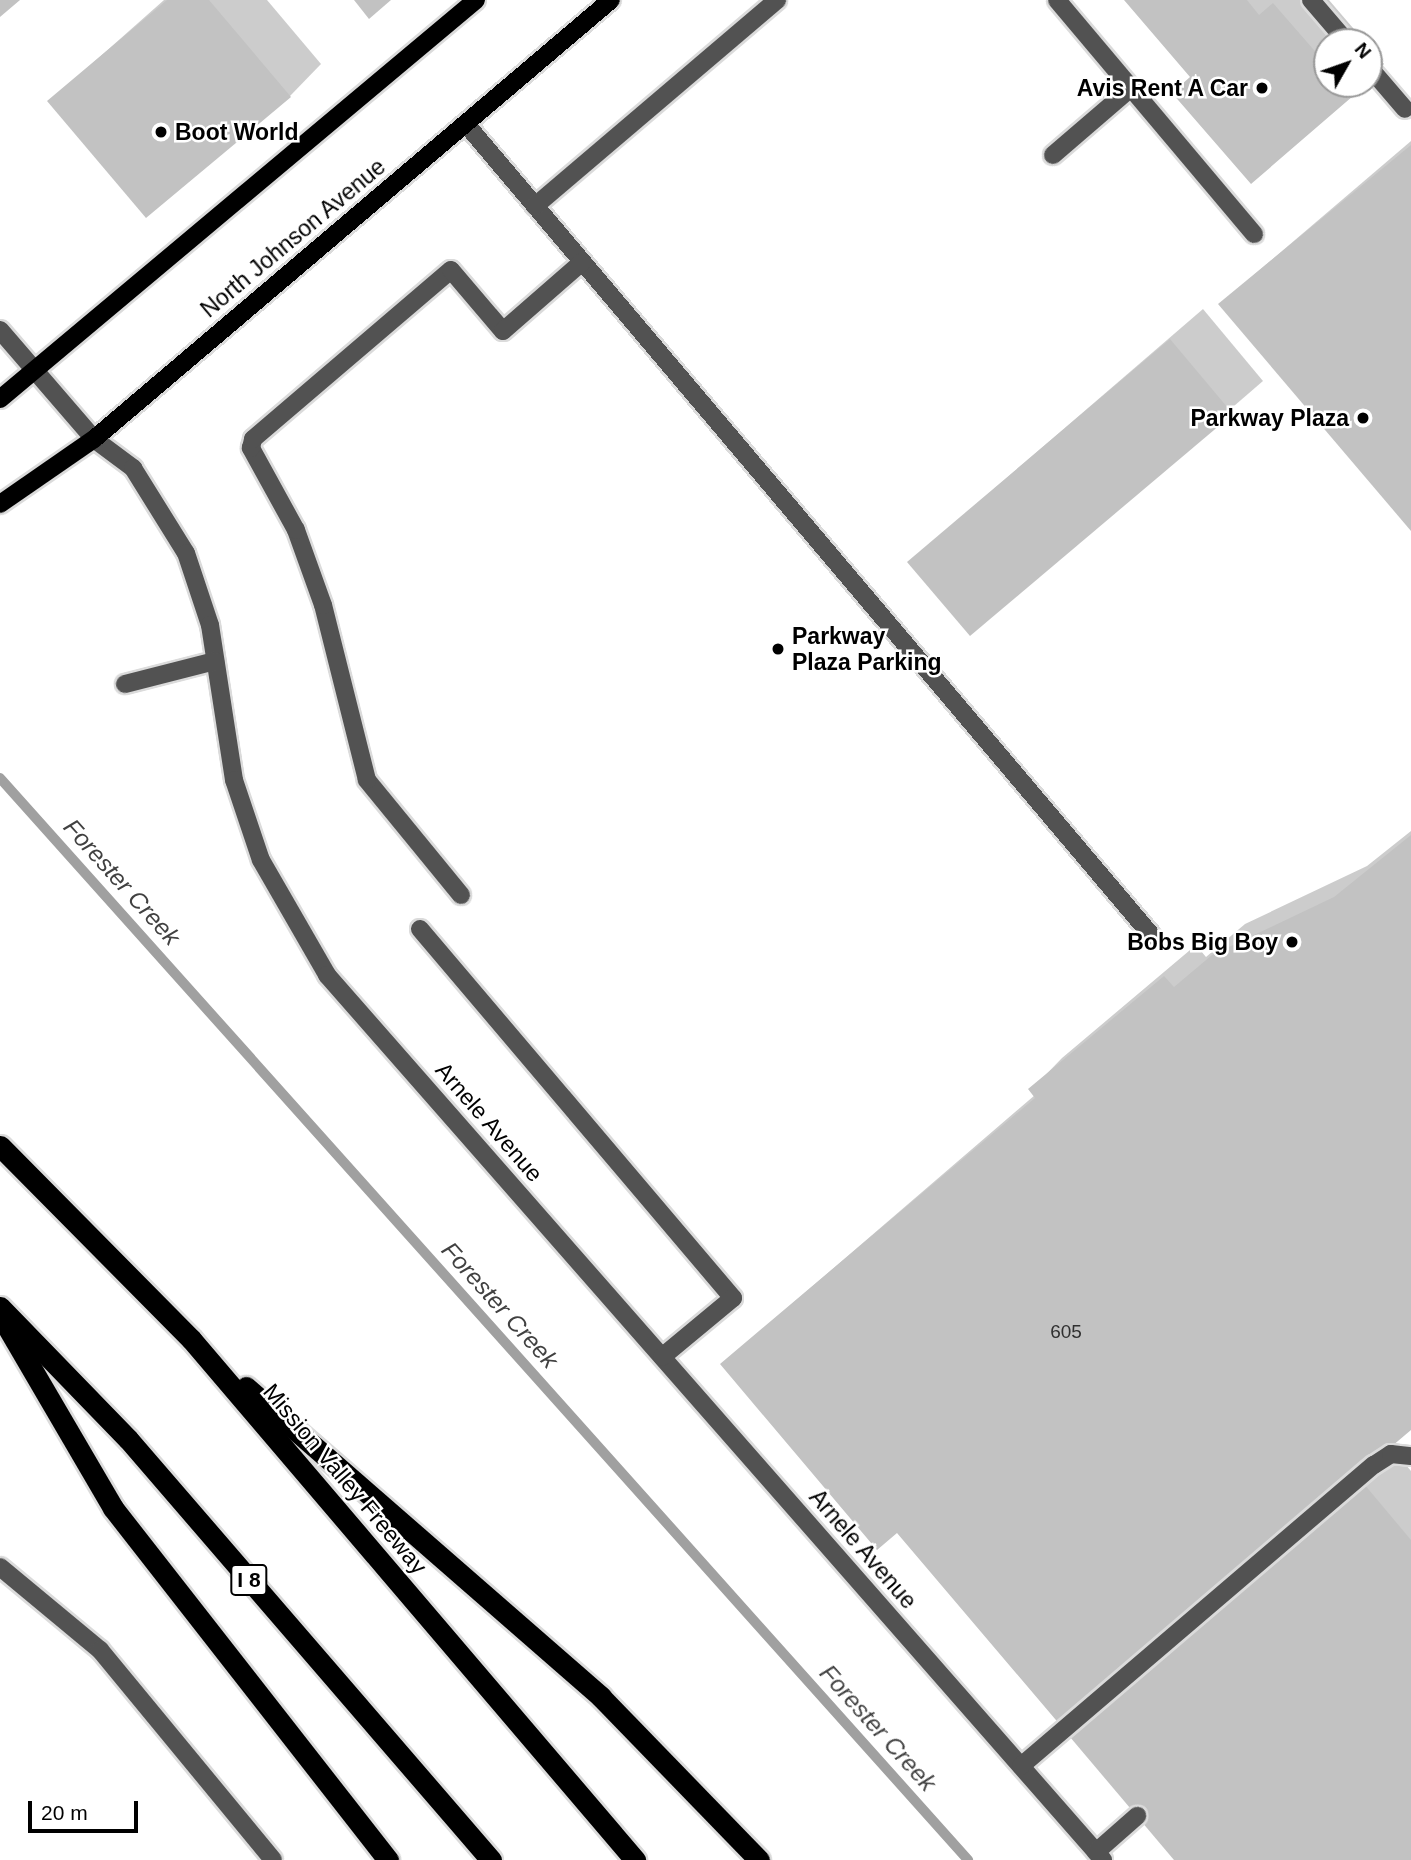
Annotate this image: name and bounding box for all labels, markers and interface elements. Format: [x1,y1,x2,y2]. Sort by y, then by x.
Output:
north arrow [1313,28,1383,98]
text: N [1350,38,1375,62]
place label: Avis Rent A Car [1075,74,1248,102]
marker: Avis Rent A Car [1254,80,1270,96]
place label: Boot World [175,118,298,146]
marker: Boot World [153,124,169,140]
street label: North Johnson Avenue [195,152,391,324]
place label: Parkway Plaza [1190,404,1349,432]
marker: Parkway Plaza [1355,410,1371,426]
place label: Parkway Plaza Parking [792,622,942,676]
marker: Parkway Plaza Parking [770,641,786,657]
water label: Forester Creek [58,813,186,951]
place label: Bobs Big Boy [1127,928,1278,956]
marker: Bobs Big Boy [1284,934,1300,950]
street label: Arnele Avenue [429,1056,549,1188]
water label: Forester Creek [436,1236,564,1374]
house number: 605 [1050,1321,1082,1343]
street label: Mission Valley Freeway [257,1378,433,1580]
street label: Arnele Avenue [803,1483,923,1615]
road number: I 8 [230,1562,268,1598]
water label: Forester Creek [814,1659,942,1797]
scale bar [32,1786,142,1830]
text: 20 m [41,1801,88,1824]

